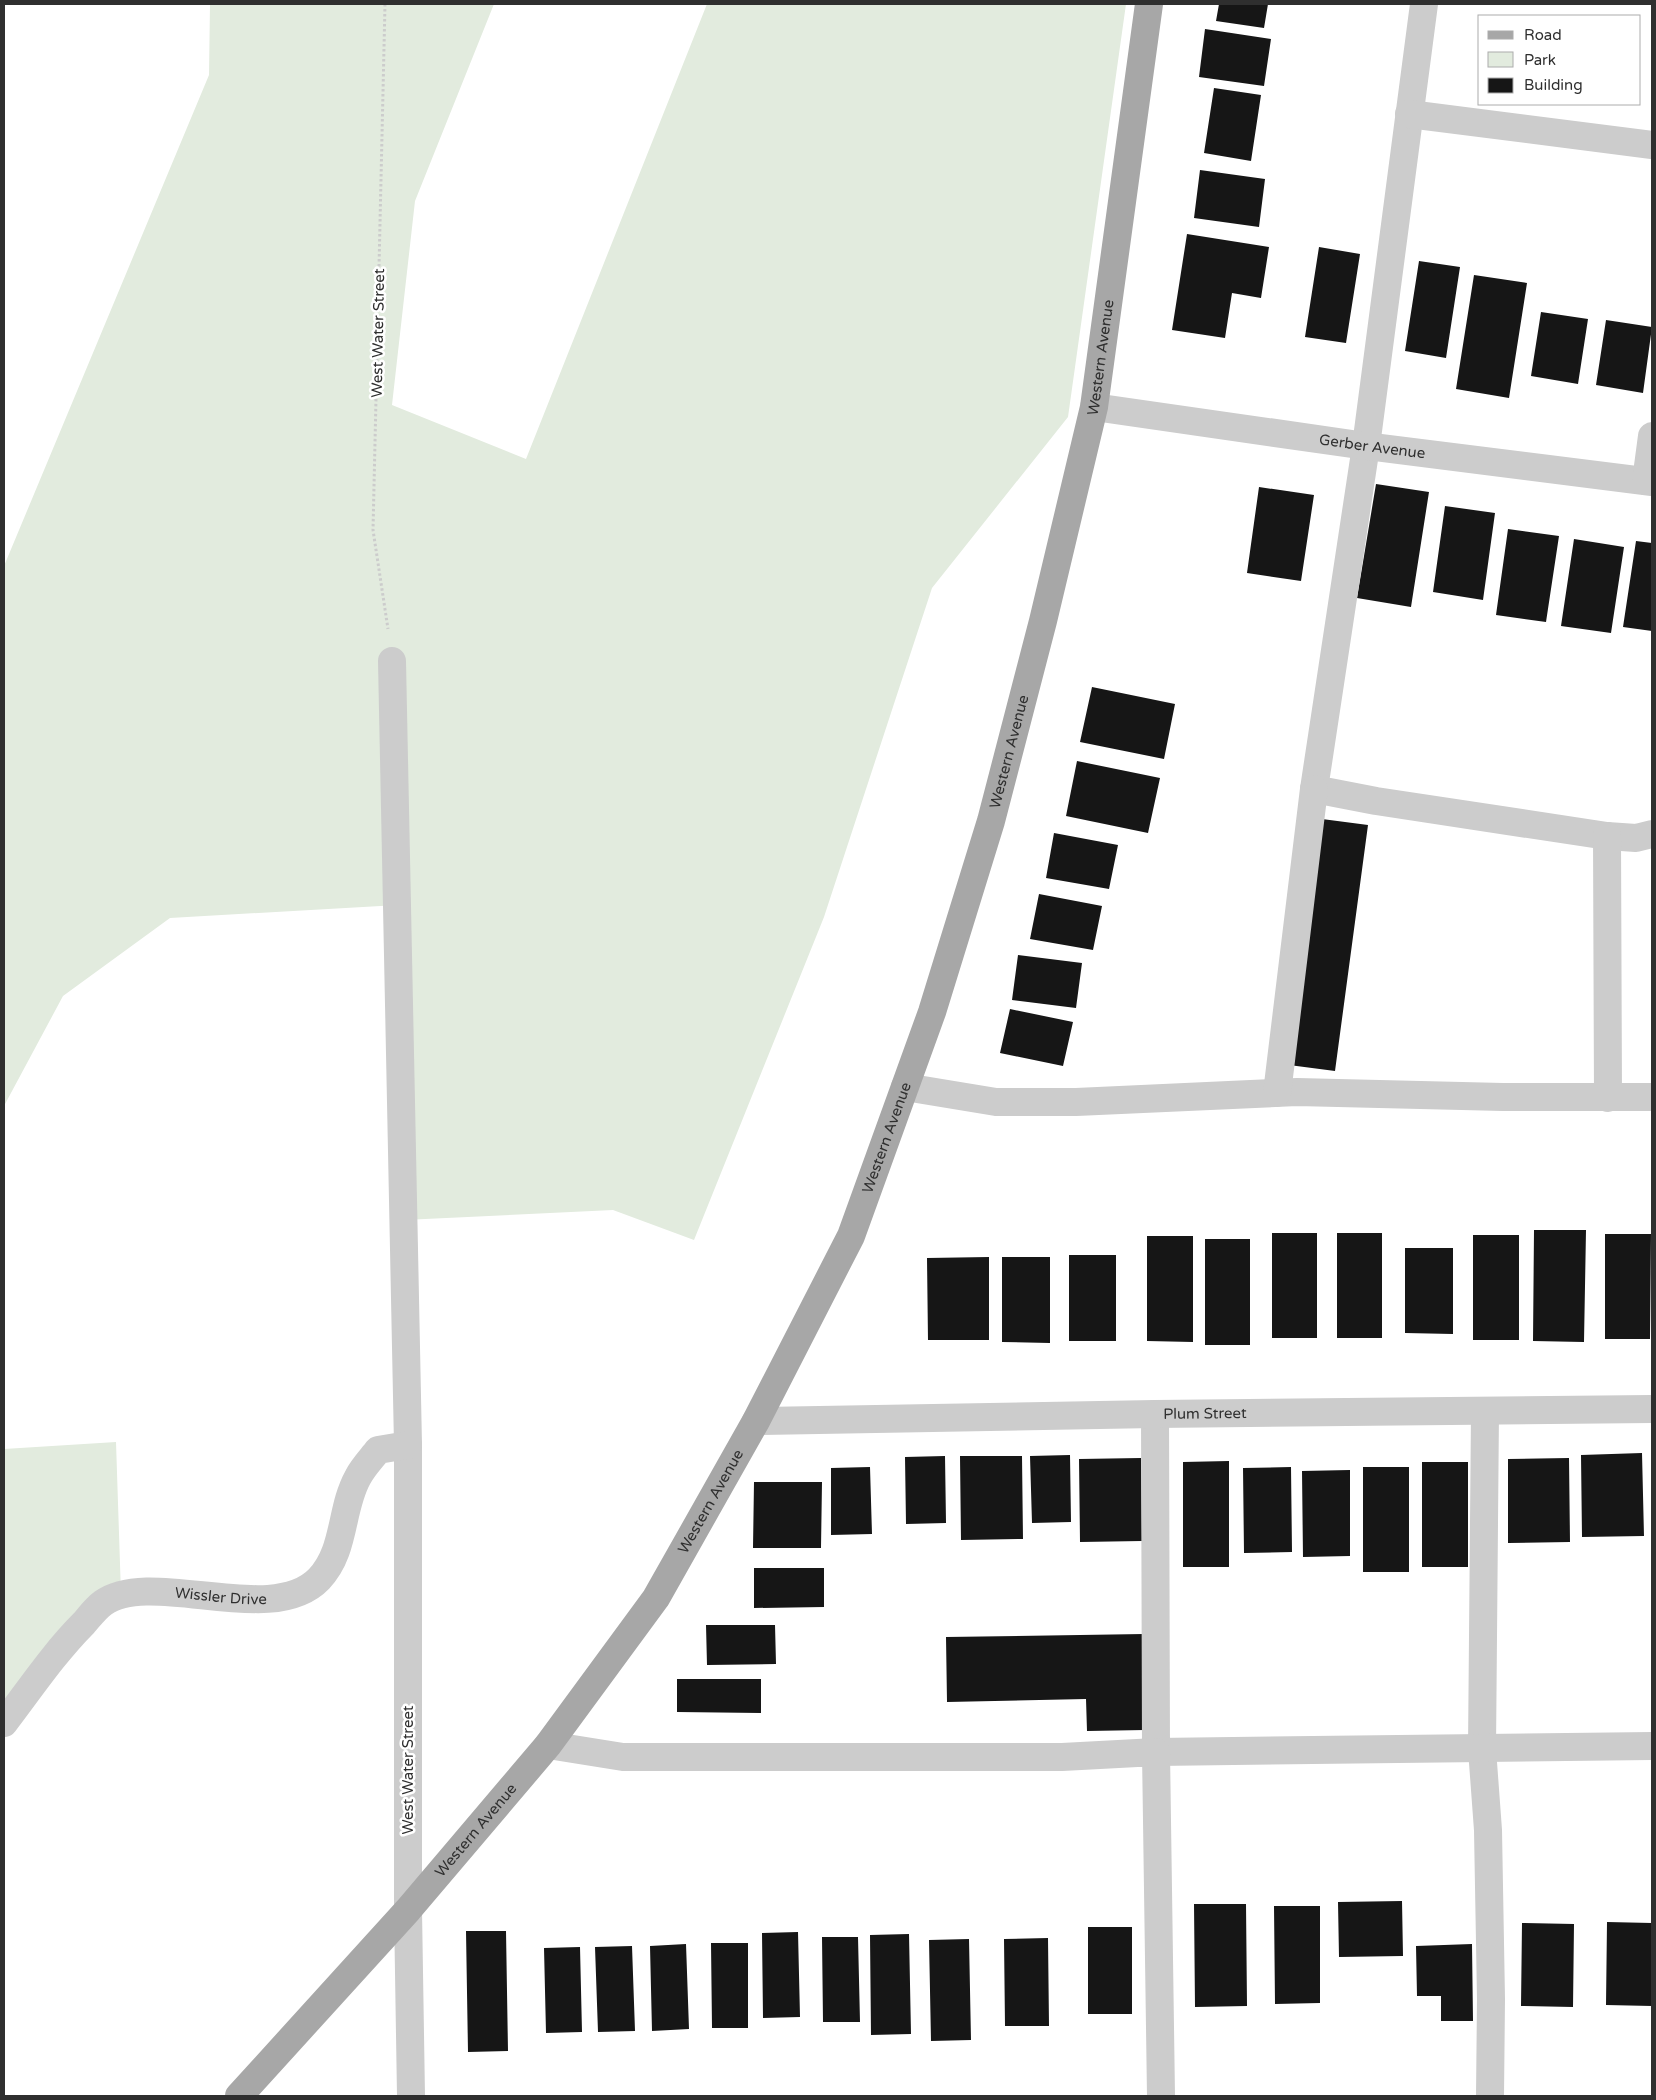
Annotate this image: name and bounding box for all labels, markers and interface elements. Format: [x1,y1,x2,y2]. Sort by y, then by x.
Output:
legend [1478,15,1641,105]
text: Road [1524,26,1562,44]
text: Park [1524,51,1556,69]
text: Building [1524,76,1583,94]
street label: West Water Street [368,268,388,398]
street label: Western Avenue [1083,298,1118,417]
street label: Gerber Avenue [1318,430,1426,462]
street label: Western Avenue [986,693,1032,811]
street label: Western Avenue [858,1080,915,1196]
street label: Plum Street [1163,1404,1247,1423]
street label: Western Avenue [674,1446,747,1557]
street label: Wissler Drive [174,1583,267,1608]
street label: West Water Street [399,1705,417,1835]
street label: Western Avenue [431,1780,520,1881]

